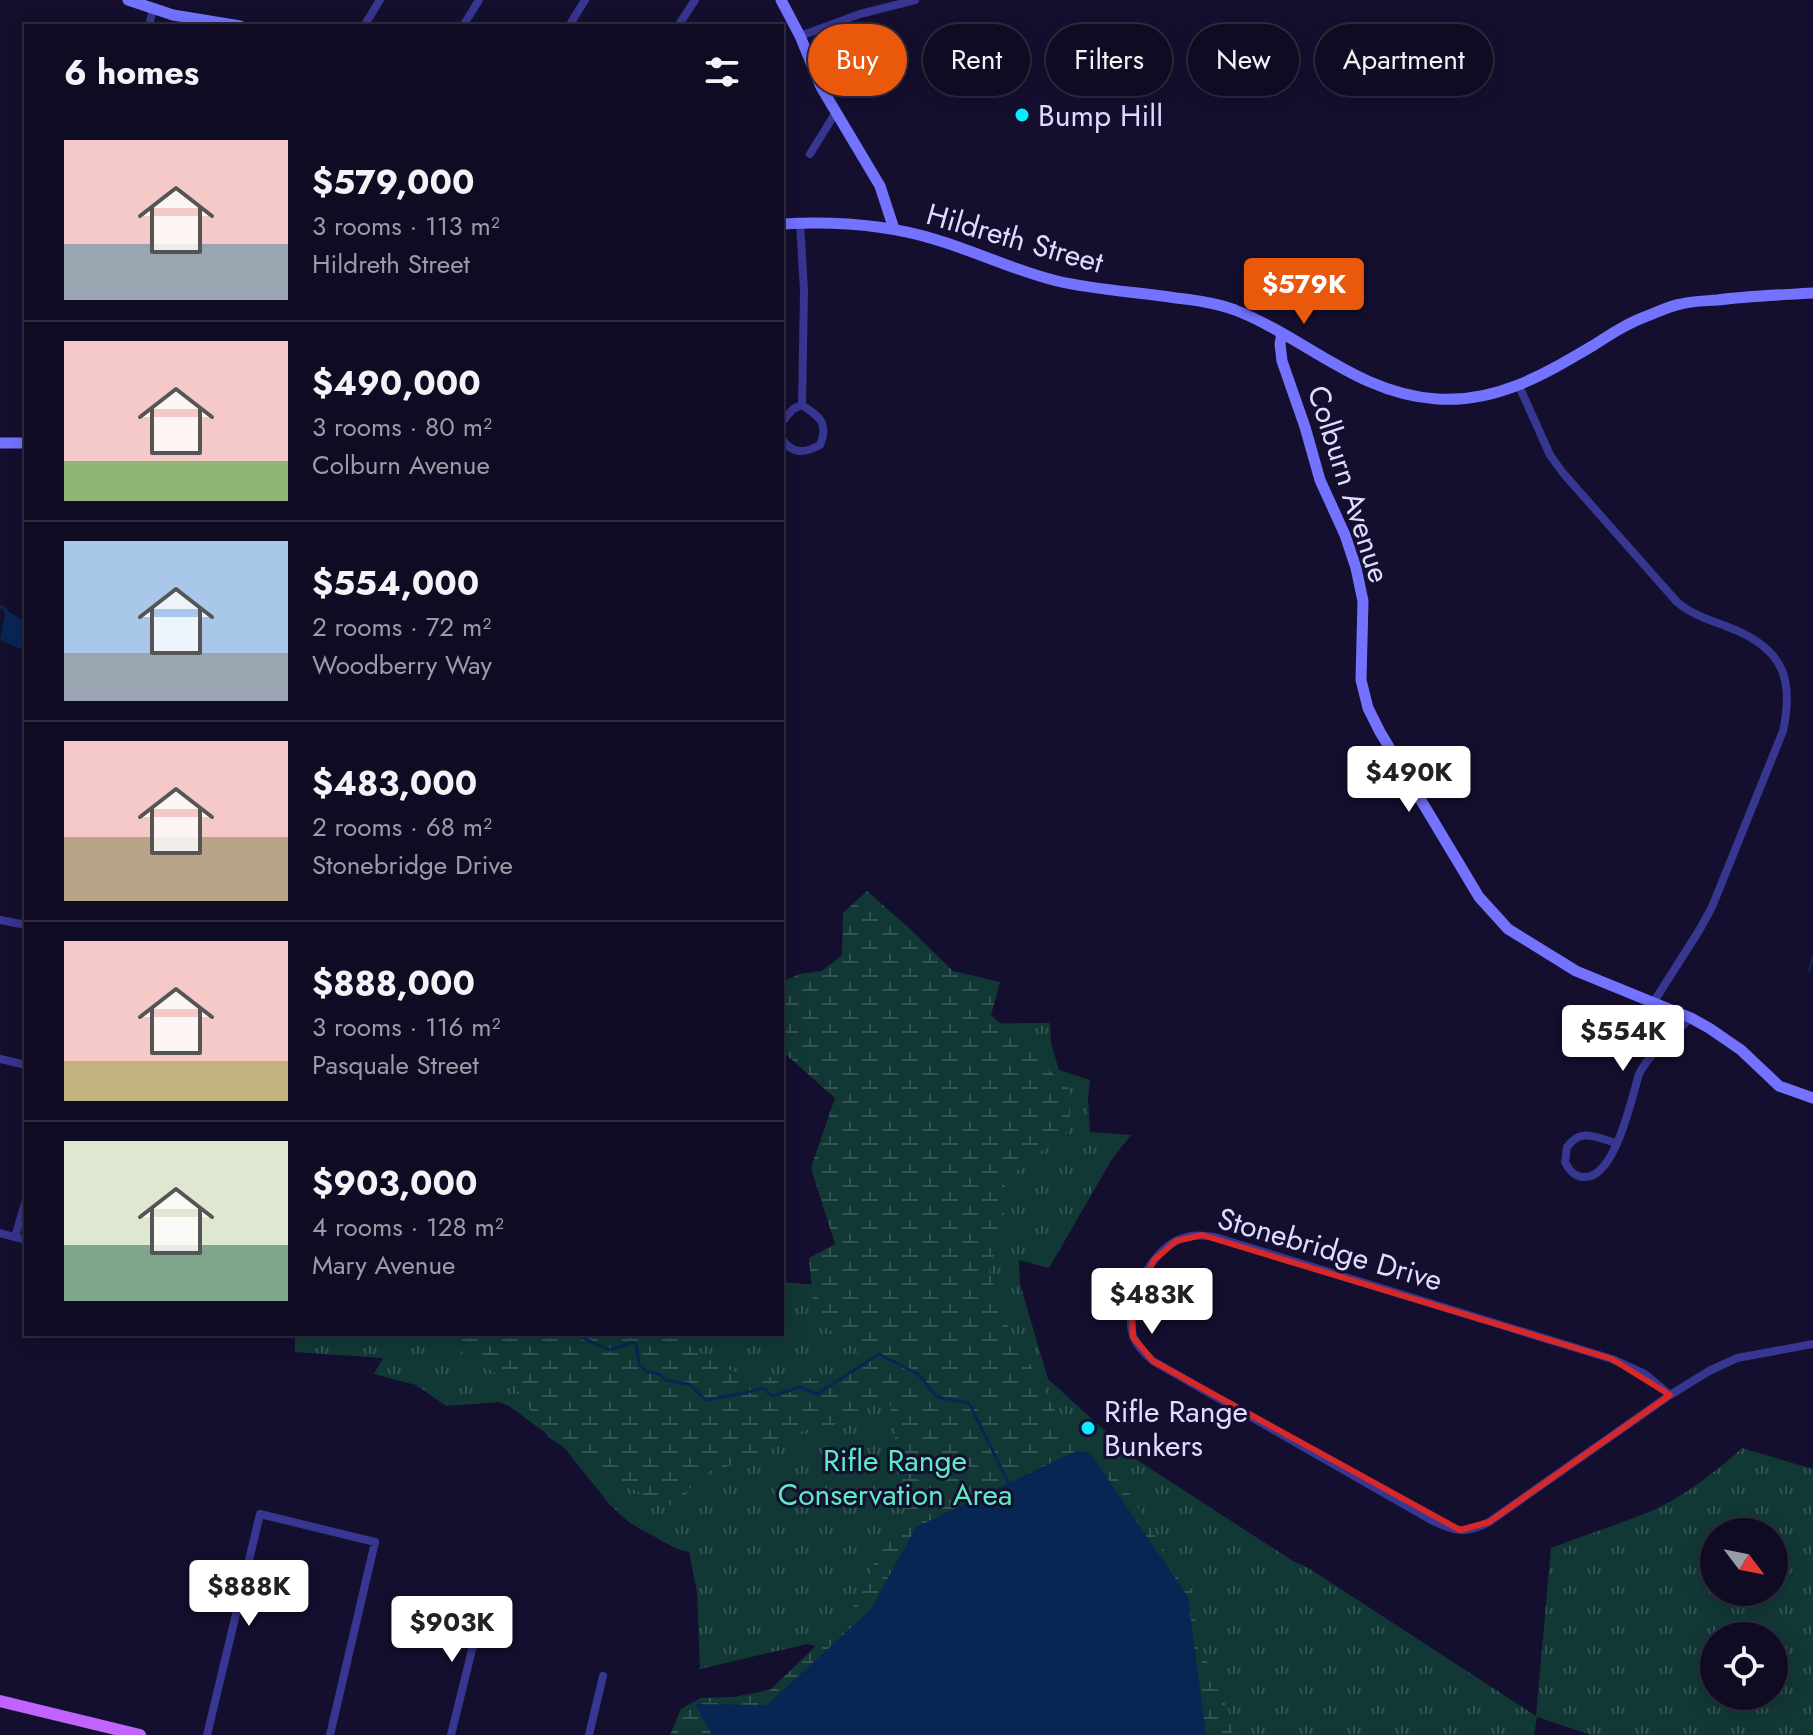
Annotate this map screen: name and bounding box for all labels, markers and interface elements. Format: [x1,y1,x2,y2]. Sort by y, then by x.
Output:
chip: Buy [808,24,907,96]
chip: Rent [923,24,1030,96]
chip: Filters [1046,24,1172,96]
chip: New [1188,24,1299,96]
chip: Apartment [1315,24,1493,96]
text: 6 homes [64,48,199,97]
icon: filters [700,50,744,94]
place label: Bump Hill [1038,94,1163,137]
marker: Bump Hill [1013,106,1031,124]
text: $579,000 [312,158,475,207]
icon: home [128,172,224,268]
street label: Hildreth Street [922,192,1109,284]
text: 3 rooms · 113 m² [312,207,500,245]
text: Hildreth Street [312,245,470,283]
pin: $579K [1248,258,1360,326]
text: $579K [1262,265,1346,303]
text: $490,000 [312,359,481,408]
icon: home [128,373,224,469]
street label: Colburn Avenue [1297,380,1401,588]
text: 3 rooms · 80 m² [312,408,492,446]
text: Colburn Avenue [312,446,490,484]
text: $554,000 [312,559,479,608]
icon: home [128,573,224,669]
text: 2 rooms · 72 m² [312,608,491,646]
text: Woodberry Way [312,646,492,684]
pin: $490K [1353,746,1465,814]
text: $490K [1365,753,1453,791]
text: $483,000 [312,759,477,808]
icon: home [128,773,224,869]
text: 2 rooms · 68 m² [312,808,492,846]
text: Stonebridge Drive [312,846,513,884]
text: $888,000 [312,959,475,1008]
icon: home [128,973,224,1069]
pin: $554K [1567,1005,1679,1073]
text: 3 rooms · 116 m² [312,1008,501,1046]
text: $554K [1580,1012,1666,1050]
text: Pasquale Street [312,1046,479,1084]
text: $903,000 [312,1159,478,1208]
icon: home [128,1173,224,1269]
street label: Stonebridge Drive [1213,1196,1447,1302]
text: 4 rooms · 128 m² [312,1208,504,1246]
text: Mary Avenue [312,1246,456,1284]
pin: $483K [1096,1268,1208,1336]
text: $483K [1110,1275,1194,1313]
place label: Rifle Range Bunkers [1104,1390,1248,1467]
marker: Rifle Range Bunkers [1079,1419,1097,1437]
park label: Rifle Range Conservation Area [778,1439,1012,1516]
north arrow [1700,1518,1788,1606]
map controls [1700,1518,1788,1710]
pin: $888K [193,1560,305,1628]
text: $888K [207,1567,291,1605]
pin: $903K [396,1596,508,1664]
text: $903K [409,1603,495,1641]
button: locate [1700,1622,1788,1710]

